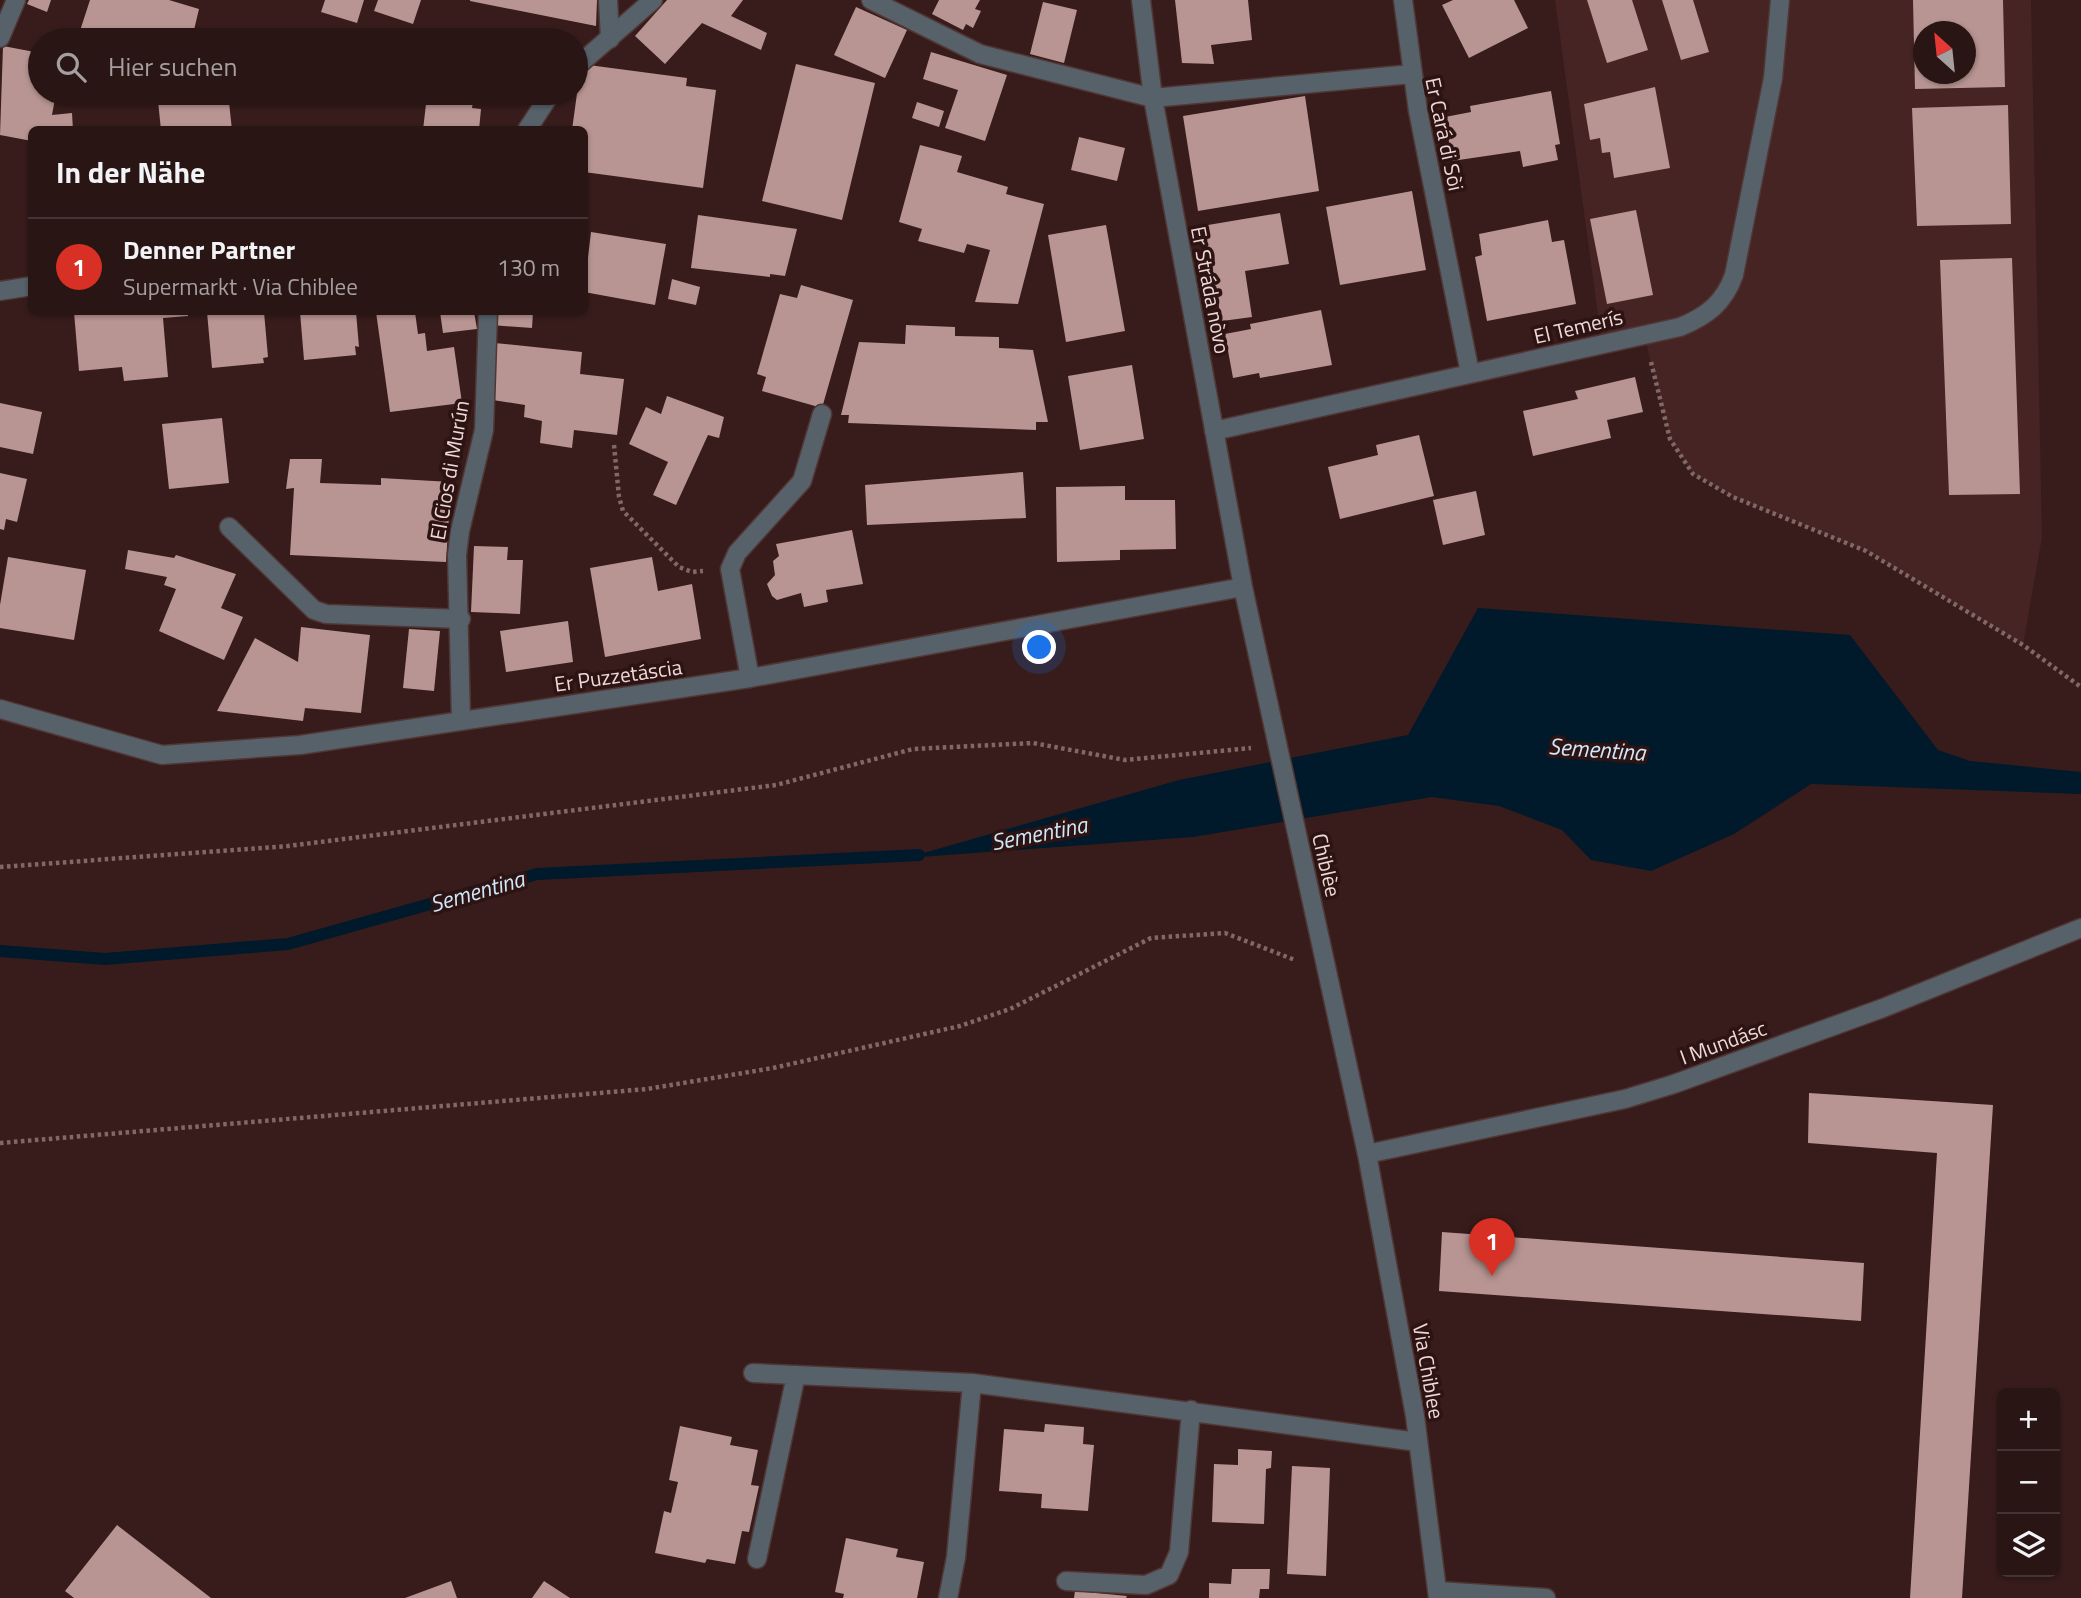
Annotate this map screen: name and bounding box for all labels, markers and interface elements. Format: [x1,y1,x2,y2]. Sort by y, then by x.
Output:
north arrow [1913,21,1976,84]
search box [28,28,588,105]
text: Hier suchen [108,47,237,86]
icon: search [52,48,90,86]
street label: Er Cará di Sòi [1417,74,1473,194]
text: In der Nähe [56,149,205,195]
street label: Er Stráda nòvo [1183,223,1239,357]
text: Denner Partner [123,230,295,269]
text: 1 [73,250,85,285]
text: 130 m [497,250,560,285]
text: Supermarkt · Via Chiblee [123,269,358,304]
street label: El Temerís [1530,300,1626,352]
street label: El Cios di Murún [421,398,477,542]
your location [1022,630,1056,664]
street label: Er Puzzetáscia [552,650,684,700]
water label: Sementina [1547,728,1648,770]
water label: Sementina [988,806,1091,859]
street label: Chiblèe [1304,830,1350,900]
water label: Sementina [426,860,530,921]
street label: I Mundásc [1675,1012,1771,1072]
pin: 1 [1469,1218,1515,1276]
street label: Via Chiblee [1405,1321,1453,1421]
map controls [1997,1388,2060,1577]
button: + [1997,1388,2060,1451]
button: − [1997,1451,2060,1514]
button: layers [1997,1514,2060,1577]

